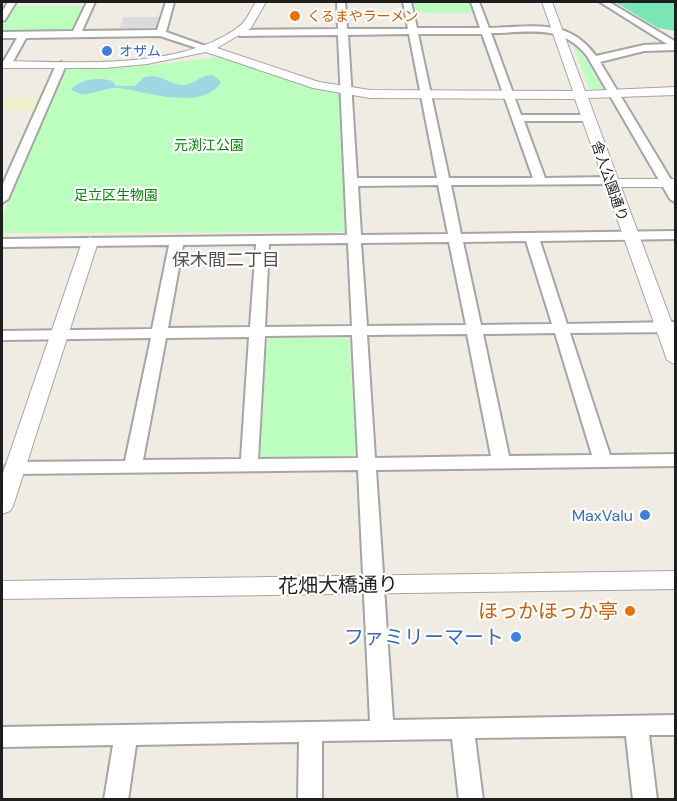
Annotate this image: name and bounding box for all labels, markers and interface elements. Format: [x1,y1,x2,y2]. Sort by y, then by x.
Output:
place label: くるまやラーメン [307,7,418,25]
marker: くるまやラーメン [288,9,302,23]
place label: オザム [119,42,161,60]
marker: オザム [100,44,114,58]
park label: 元渕江公園 [174,136,244,154]
street label: 舎人公園通り [588,138,632,224]
park label: 足立区生物園 [74,186,158,204]
district label: 保木間二丁目 [172,248,280,272]
place label: MaxValu [572,505,633,526]
marker: MaxValu [638,508,652,522]
street label: 花畑大橋通り [278,571,398,599]
place label: ほっかほっか亭 [478,598,618,624]
marker: ほっかほっか亭 [623,604,637,618]
place label: ファミリーマート [344,624,504,650]
marker: ファミリーマート [509,630,523,644]

